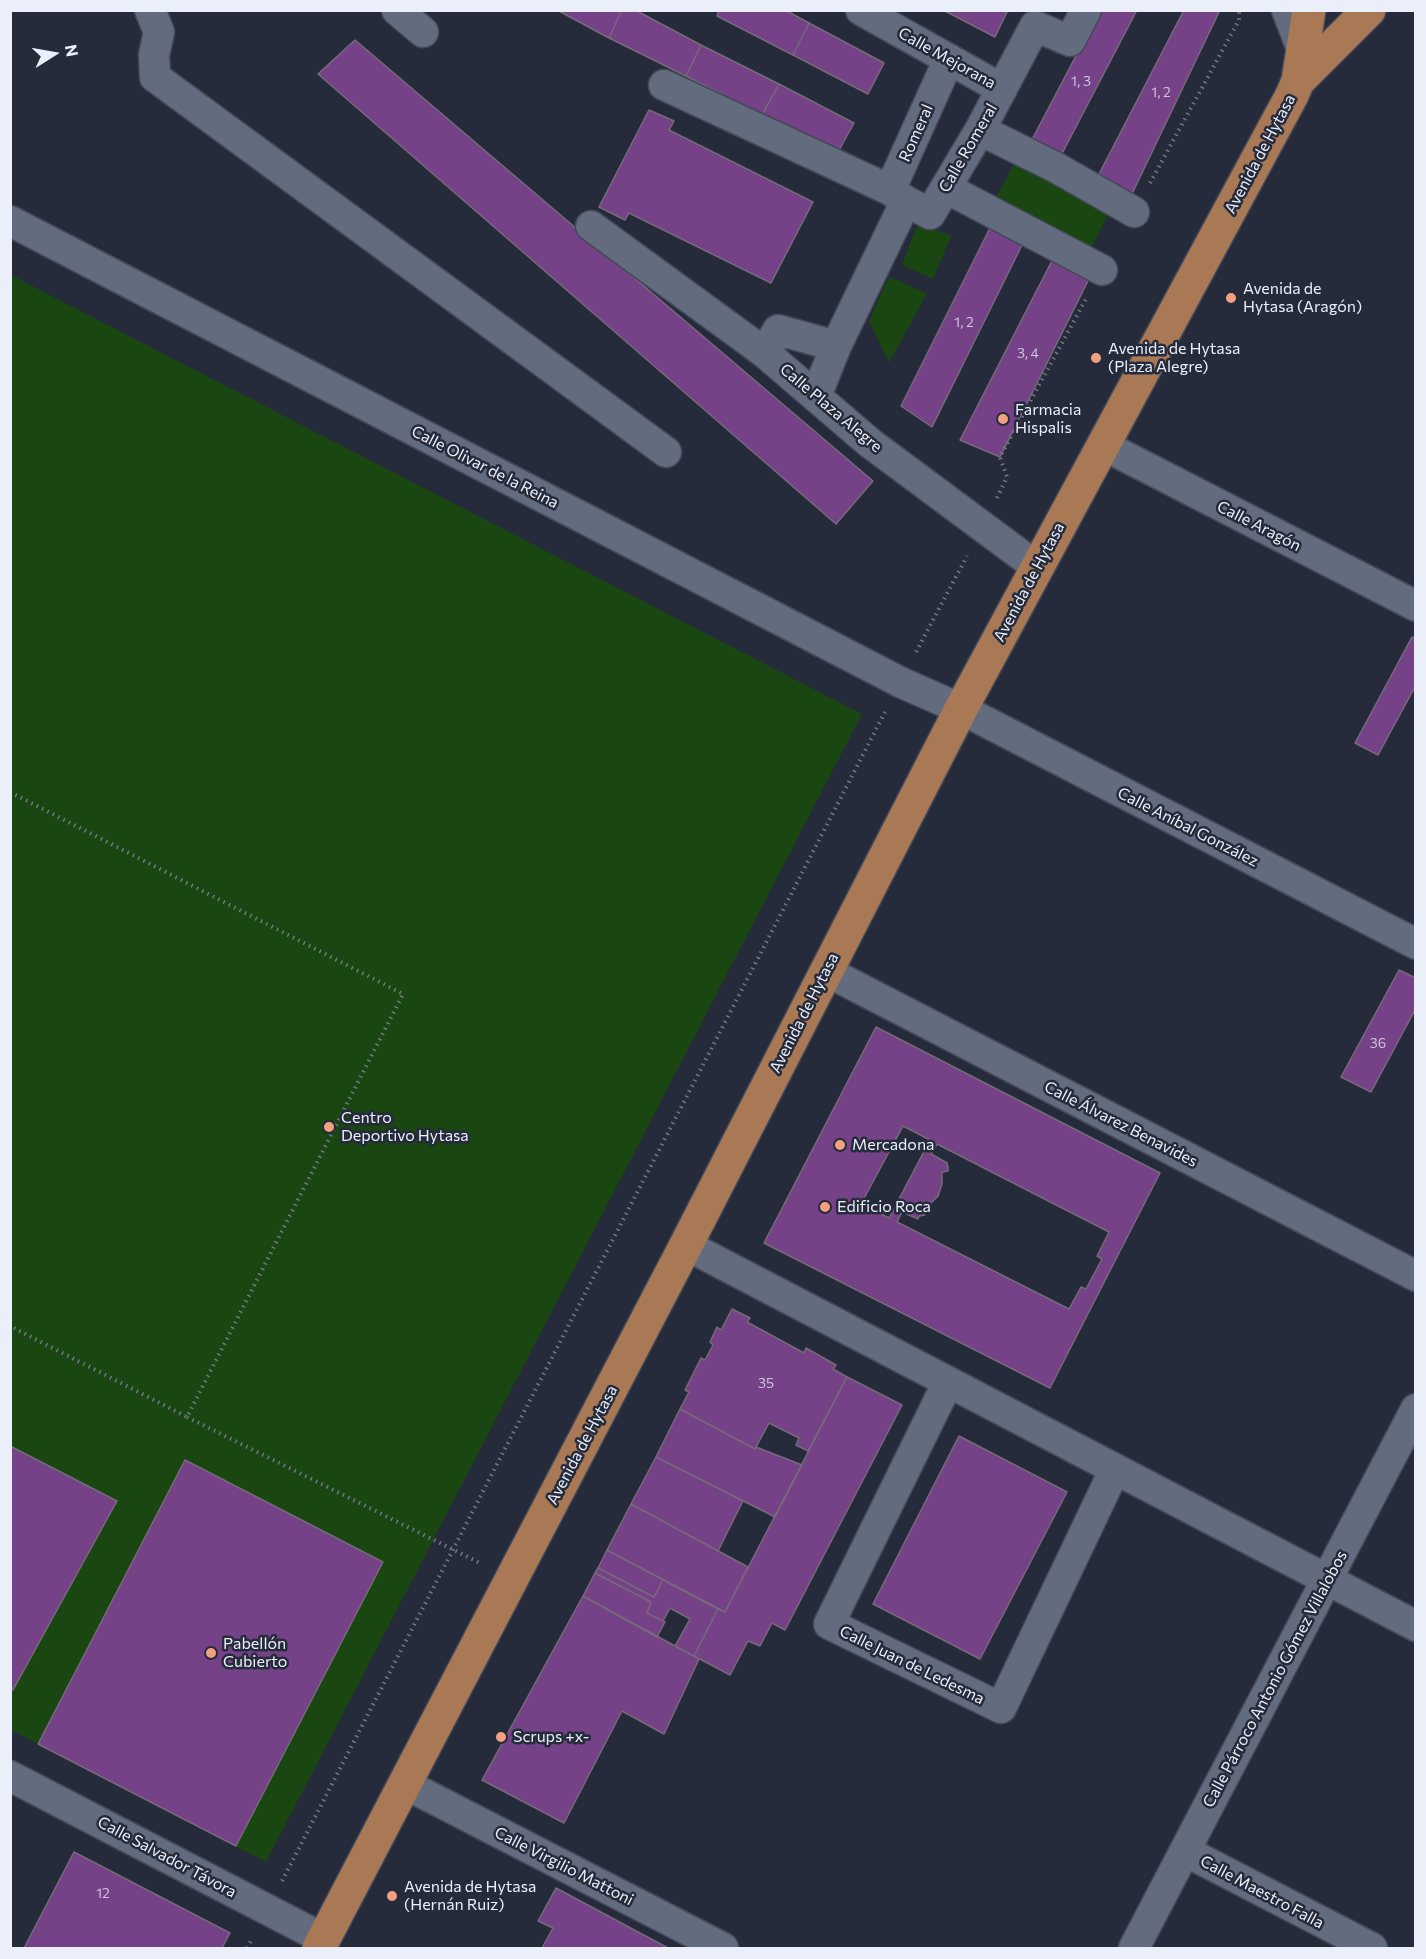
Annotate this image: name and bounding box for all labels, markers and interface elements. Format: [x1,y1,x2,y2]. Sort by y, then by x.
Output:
street label: Calle Mejorana [895,23,999,93]
north arrow [24,24,84,84]
text: N [62,43,83,58]
house number: 1, 3 [1071,73,1091,89]
house number: 1, 2 [1151,84,1171,100]
street label: Avenida de Hytasa [1220,91,1300,217]
street label: Calle Romeral [935,100,1001,196]
street label: Romeral [895,101,937,165]
place label: Avenida de Hytasa (Aragón) [1243,279,1362,317]
marker: Avenida de Hytasa (Aragón) [1224,291,1238,305]
house number: 1, 2 [954,314,974,330]
place label: Avenida de Hytasa (Plaza Alegre) [1108,339,1240,377]
house number: 3, 4 [1017,345,1039,361]
marker: Avenida de Hytasa (Plaza Alegre) [1089,351,1103,365]
street label: Calle Plaza Alegre [776,360,886,456]
place label: Farmacia Hispalis [1015,400,1081,438]
marker: Farmacia Hispalis [996,412,1010,426]
street label: Calle Olivar de la Reina [408,422,562,512]
street label: Calle Aragón [1214,497,1304,555]
street label: Avenida de Hytasa [989,519,1069,645]
street label: Calle Aníbal González [1114,783,1262,871]
street label: Avenida de Hytasa [765,950,843,1076]
house number: 36 [1370,1035,1386,1051]
street label: Calle Álvarez Benavides [1041,1077,1201,1171]
place label: Centro Deportivo Hytasa [341,1108,469,1146]
marker: Centro Deportivo Hytasa [322,1120,336,1134]
place label: Mercadona [852,1135,934,1155]
marker: Mercadona [833,1138,847,1152]
place label: Edificio Roca [837,1197,931,1217]
marker: Edificio Roca [818,1200,832,1214]
house number: 35 [758,1375,774,1391]
street label: Avenida de Hytasa [542,1382,622,1508]
street label: Calle Párroco Antonio Gómez Villalobos [1199,1547,1351,1811]
street label: Calle Juan de Ledesma [836,1622,988,1708]
place label: Pabellón Cubierto [223,1634,287,1672]
marker: Pabellón Cubierto [204,1646,218,1660]
place label: Scrups +x- [513,1727,590,1747]
marker: Scrups +x- [494,1730,508,1744]
street label: Calle Salvador Távora [94,1812,240,1902]
street label: Calle Virgilio Mattoni [491,1823,637,1909]
street label: Calle Maestro Falla [1197,1851,1327,1933]
place label: Avenida de Hytasa (Hernán Ruiz) [404,1877,536,1915]
house number: 12 [96,1885,110,1901]
marker: Avenida de Hytasa (Hernán Ruiz) [385,1889,399,1903]

